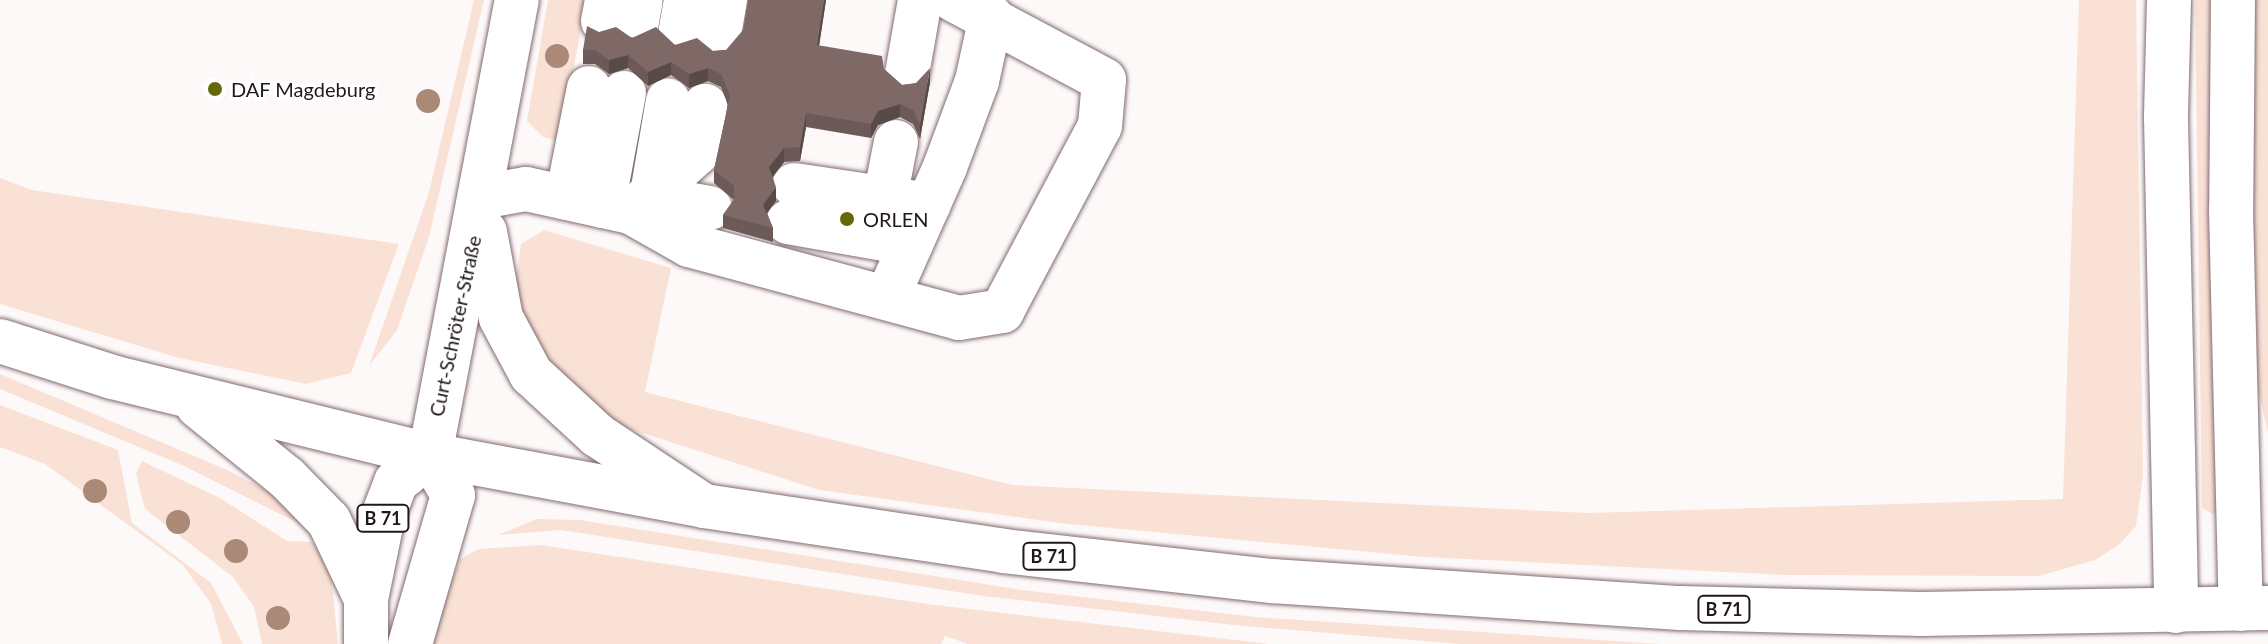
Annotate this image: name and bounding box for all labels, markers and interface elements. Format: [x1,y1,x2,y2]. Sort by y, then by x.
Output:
place label: DAF Magdeburg [231,77,376,101]
marker: DAF Magdeburg [206,80,224,98]
place label: ORLEN [863,207,929,231]
marker: ORLEN [838,210,856,228]
street label: Curt-Schröter-Straße [424,233,486,419]
road number: B 71 [355,504,411,532]
road number: B 71 [1021,542,1077,570]
road number: B 71 [1696,595,1752,623]

